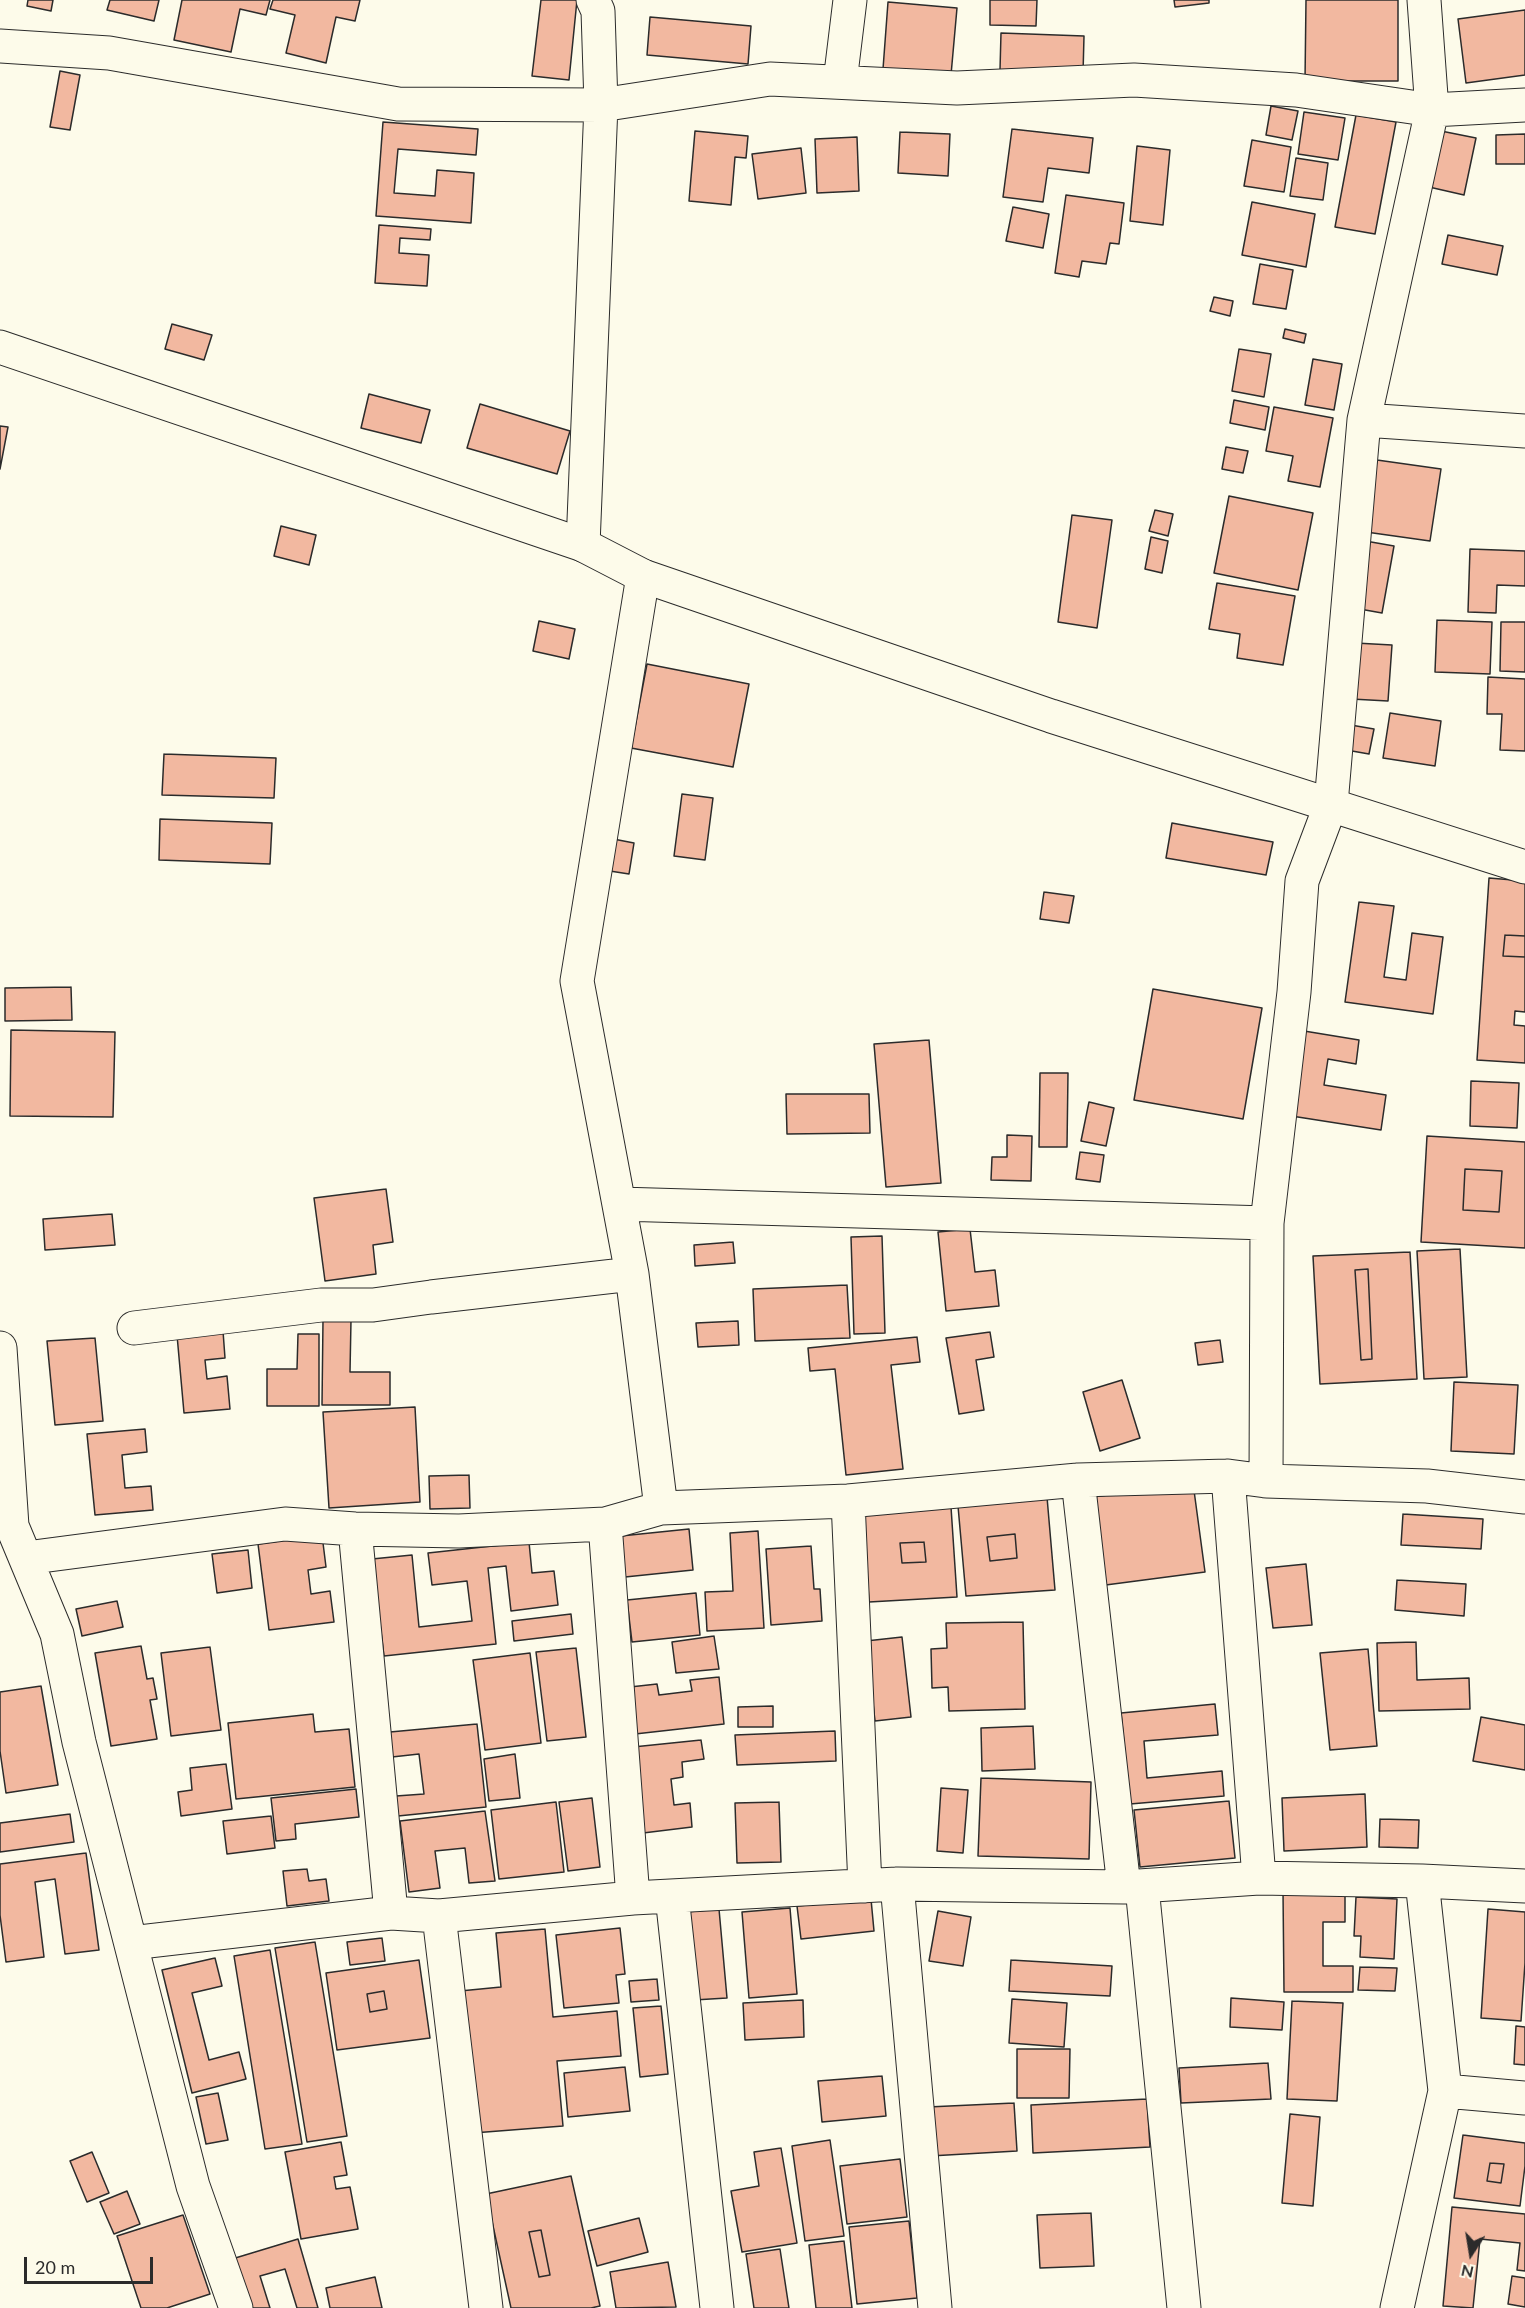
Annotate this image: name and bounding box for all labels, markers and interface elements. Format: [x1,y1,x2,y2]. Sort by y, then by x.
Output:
north arrow [1441,2224,1501,2284]
scale bar [27,2245,156,2283]
text: 20 m [35,2256,75,2278]
text: N [1459,2262,1475,2283]

